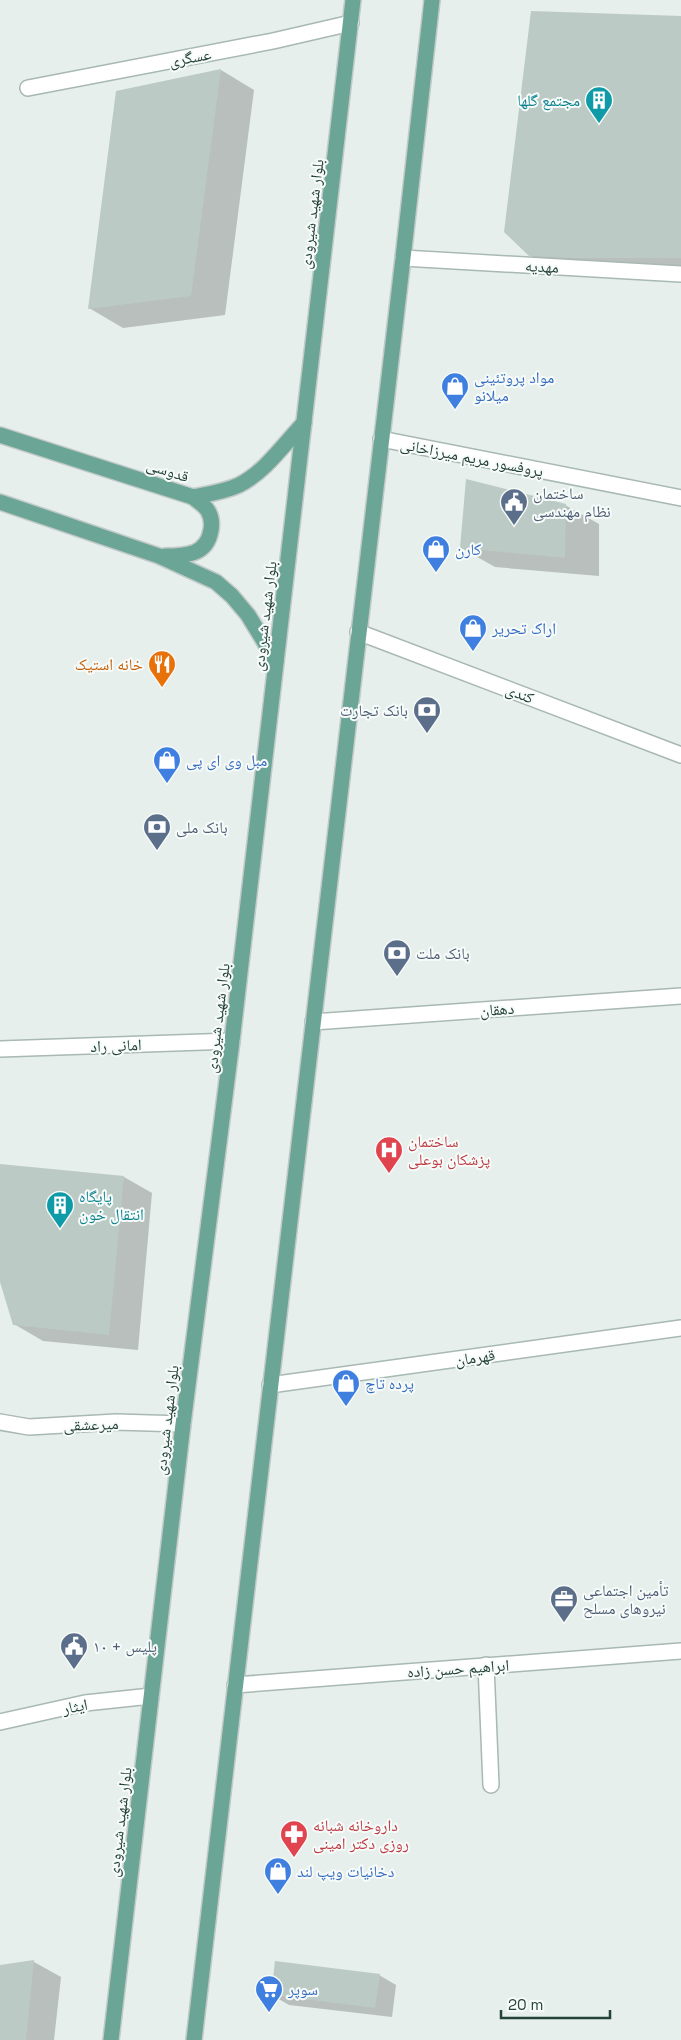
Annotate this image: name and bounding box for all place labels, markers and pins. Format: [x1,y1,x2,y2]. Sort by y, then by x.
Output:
building icon: مجتمع گلها [584,85,614,124]
place label: مجتمع گلها [517,90,580,111]
place label: مواد پروتئینی میلانو [474,367,554,406]
shop icon: مواد پروتئینی میلانو [440,371,470,410]
place label: ساختمان نظام مهندسی [533,483,611,522]
public building icon: ساختمان نظام مهندسی [499,487,529,526]
shop icon: کارن [421,534,451,573]
place label: کارن [455,539,482,560]
shop icon: اراک تحریر [458,613,488,652]
place label: اراک تحریر [491,618,556,639]
restaurant icon: خانه استیک [147,649,177,688]
place label: خانه استیک [75,654,143,675]
bank icon: بانک تجارت [412,695,442,734]
place label: بانک تجارت [340,700,408,721]
shop icon: مبل وی ای پی [152,745,182,784]
place label: مبل وی ای پی [186,750,267,771]
bank icon: بانک ملی [142,812,172,851]
place label: بانک ملی [176,817,228,838]
bank icon: بانک ملت [382,938,412,977]
place label: بانک ملت [416,943,470,964]
place label: ساختمان پزشکان بوعلی [408,1131,491,1170]
hospital icon: ساختمان پزشکان بوعلی [374,1135,404,1174]
place label: پایگاه انتقال خون [79,1186,144,1225]
building icon: پایگاه انتقال خون [45,1190,75,1229]
shop icon: پرده تاچ [331,1368,361,1407]
place label: پرده تاچ [365,1373,414,1394]
place label: تأمین اجتماعی نیروهای مسلح [583,1580,669,1619]
office icon: تأمین اجتماعی نیروهای مسلح [549,1584,579,1623]
public building icon: پلیس + ۱۰ [59,1631,89,1670]
place label: پلیس + ۱۰ [93,1636,157,1657]
place label: داروخانه شبانه روزی دکتر امینی [313,1815,409,1854]
pharmacy icon: داروخانه شبانه روزی دکتر امینی [279,1819,309,1858]
shop icon: دخانیات ویپ لند [263,1856,293,1895]
place label: دخانیات ویپ لند [297,1861,394,1882]
supermarket icon: سوپر [254,1974,284,2013]
place label: سوپر [287,1979,318,2000]

